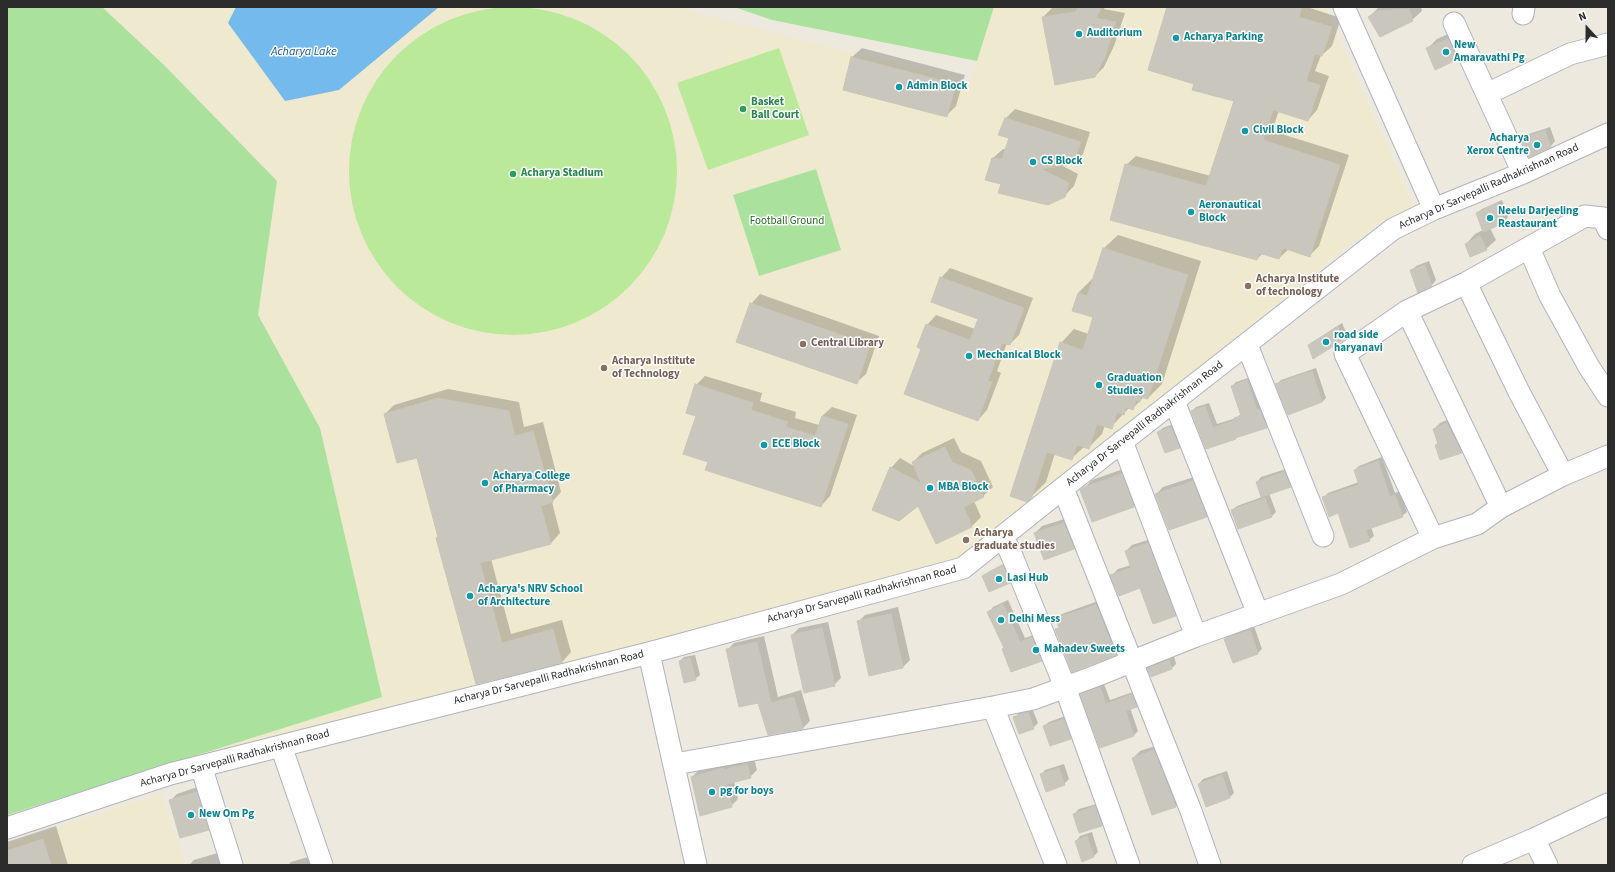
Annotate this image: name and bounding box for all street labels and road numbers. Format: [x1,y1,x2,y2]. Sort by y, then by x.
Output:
street label: Acharya Dr Sarvepalli Radhakrishnan Road [1397,141,1581,233]
street label: Acharya Dr Sarvepalli Radhakrishnan Road [1064,359,1226,489]
street label: Acharya Dr Sarvepalli Radhakrishnan Road [766,563,958,627]
street label: Acharya Dr Sarvepalli Radhakrishnan Road [453,648,645,708]
street label: Acharya Dr Sarvepalli Radhakrishnan Road [139,727,331,791]

